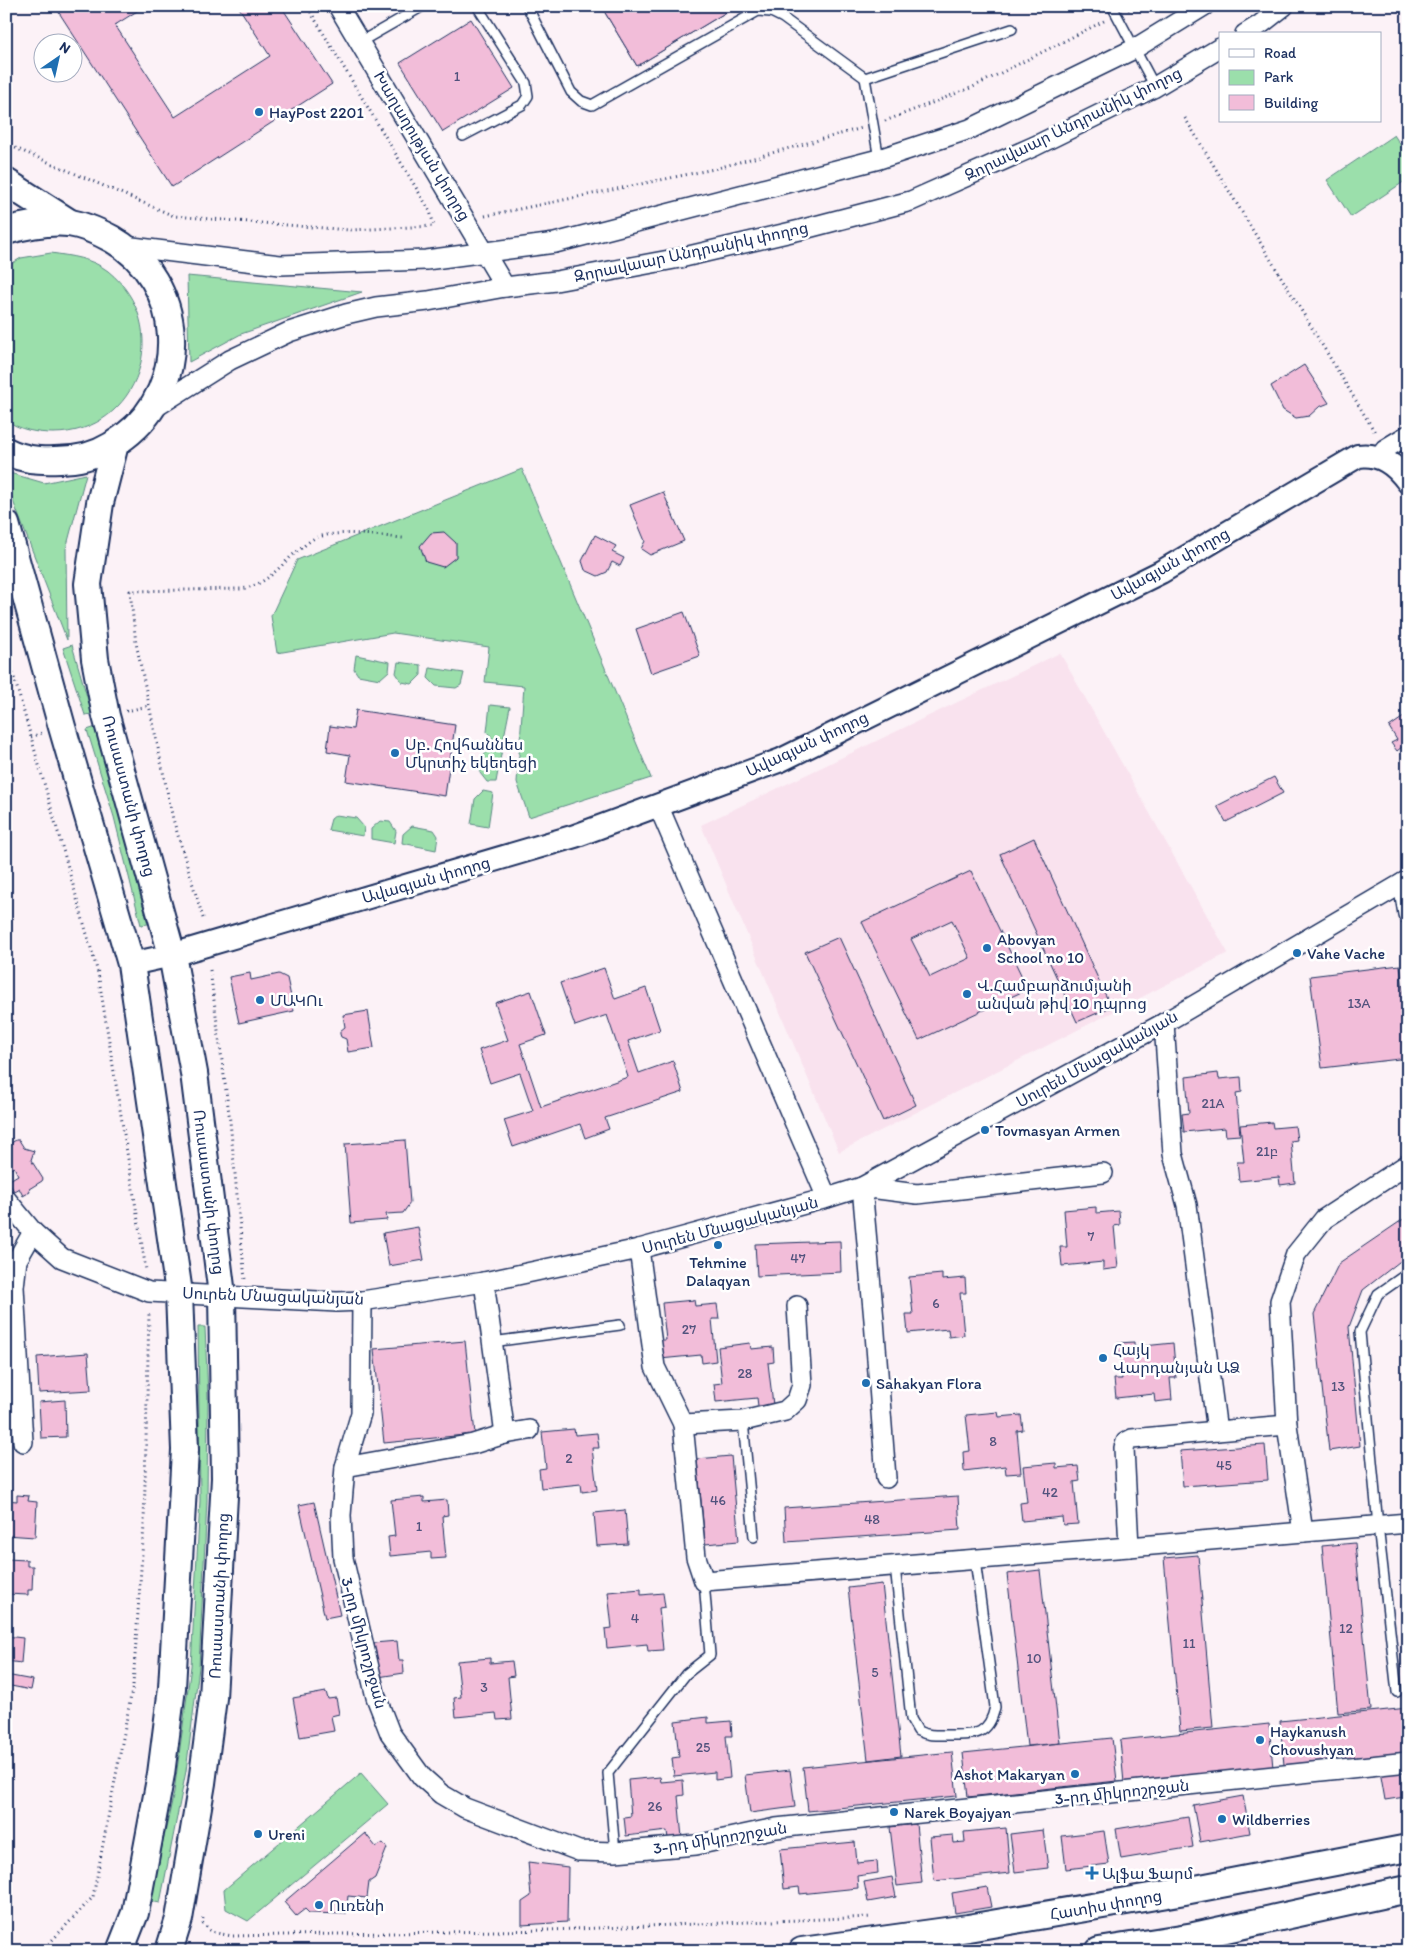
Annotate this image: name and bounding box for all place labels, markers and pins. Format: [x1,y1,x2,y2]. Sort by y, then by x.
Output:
place label: HayPost 2201 [269,103,364,122]
marker: HayPost 2201 [253,106,265,118]
place label: Սբ. Հովհաննես Մկրտիչ եկեղեցի [405,735,537,772]
marker: Սբ. Հովհաննես Մկրտիչ եկեղեցի [389,747,401,759]
place label: Abovyan School no 10 [997,930,1084,967]
marker: Abovyan School no 10 [981,942,993,954]
place label: Vahe Vache [1307,944,1385,963]
marker: Vahe Vache [1291,947,1303,959]
place label: Վ.Համբարձումյանի անվան թիվ 10 դպրոց [977,976,1147,1013]
marker: Վ.Համբարձումյանի անվան թիվ 10 դպրոց [961,988,973,1000]
place label: ՄԱԿՈւ [270,991,323,1010]
marker: ՄԱԿՈւ [254,994,266,1006]
place label: Tovmasyan Armen [995,1121,1121,1140]
marker: Tovmasyan Armen [979,1124,991,1136]
marker: Tehmine Dalaqyan [712,1239,724,1251]
place label: Tehmine Dalaqyan [686,1253,750,1290]
place label: Հայկ Վարդանյան ԱՁ [1113,1340,1240,1377]
marker: Հայկ Վարդանյան ԱՁ [1097,1352,1109,1364]
place label: Sahakyan Flora [876,1374,982,1393]
marker: Sahakyan Flora [860,1377,872,1389]
place label: Haykanush Chovushyan [1270,1722,1354,1759]
marker: Haykanush Chovushyan [1254,1734,1266,1746]
place label: Ashot Makaryan [954,1765,1065,1784]
marker: Ashot Makaryan [1069,1768,1081,1780]
place label: Narek Boyajyan [904,1803,1011,1822]
marker: Narek Boyajyan [888,1806,900,1818]
place label: Wildberries [1232,1810,1310,1829]
marker: Wildberries [1216,1813,1228,1825]
place label: Ureni [268,1825,305,1844]
marker: Ureni [252,1828,264,1840]
place label: Ալֆա Ֆարմ [1102,1864,1194,1883]
marker: Ալֆա Ֆարմ [1086,1867,1098,1879]
place label: Ուռենի [329,1896,384,1915]
marker: Ուռենի [313,1899,325,1911]

